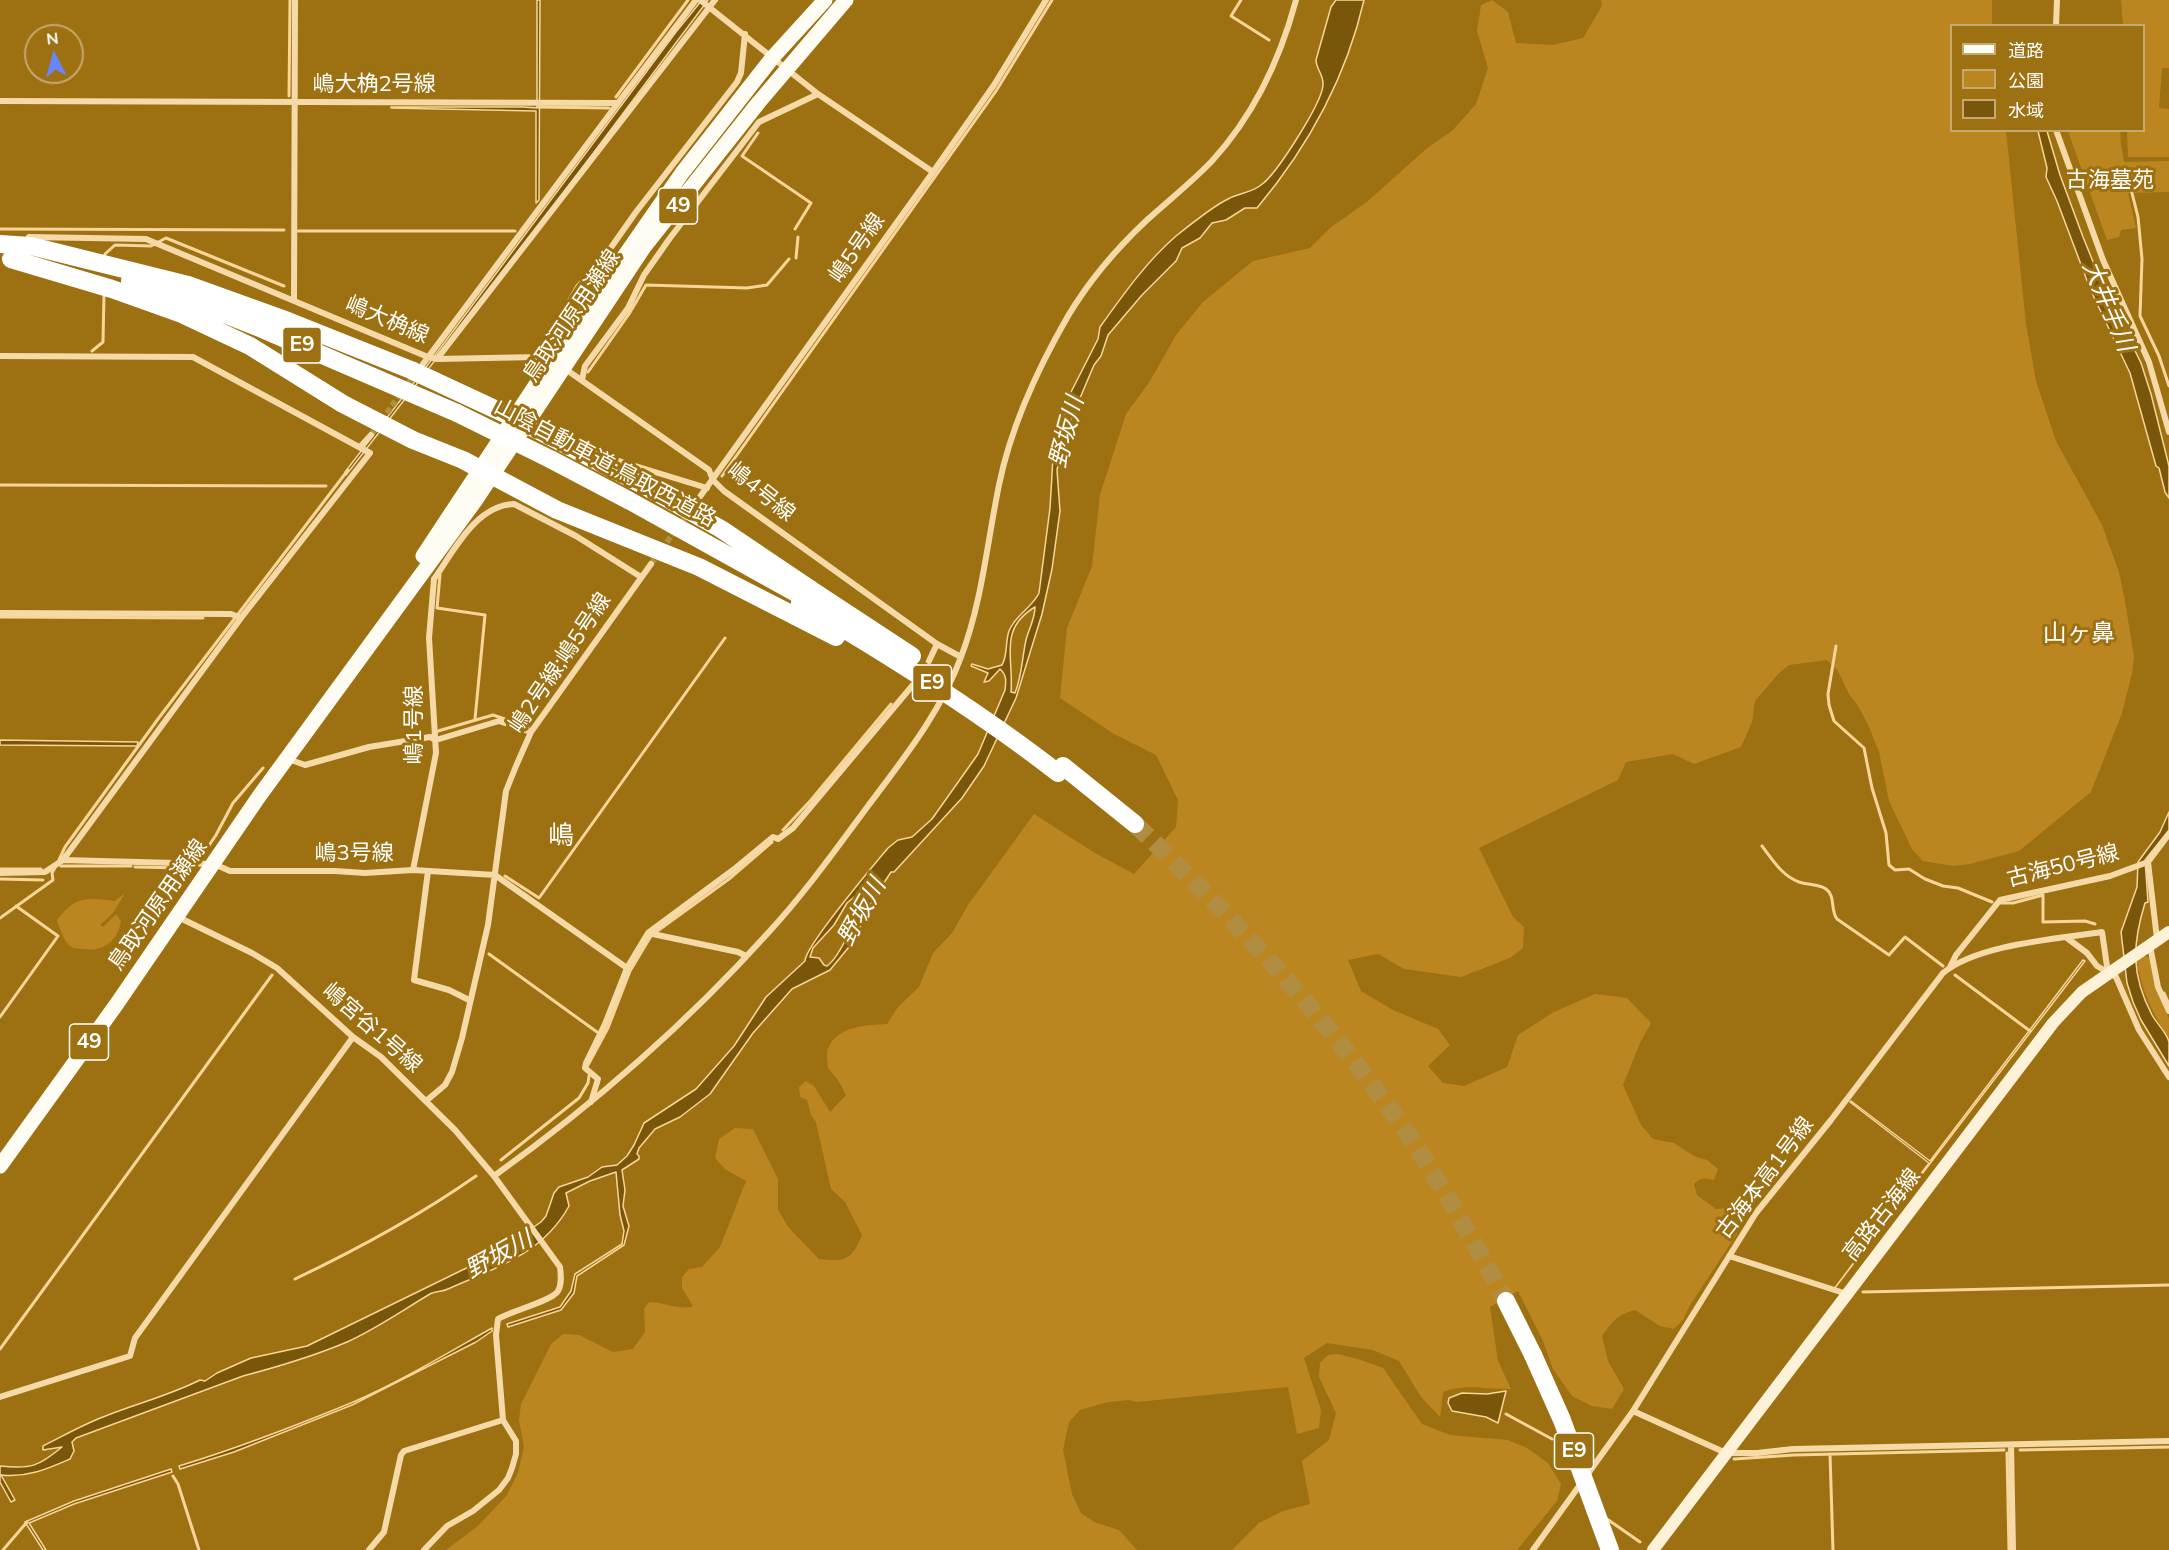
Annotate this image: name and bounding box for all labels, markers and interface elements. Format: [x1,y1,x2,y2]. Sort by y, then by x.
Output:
north arrow [24,24,84,84]
legend [1950,24,2145,132]
text: N [45,28,59,49]
text: 道路 [2008,39,2044,62]
text: 公園 [2008,69,2044,92]
street label: 嶋大桷2号線 [312,71,436,97]
text: 水域 [2008,99,2044,122]
park label: 古海墓苑 [2066,167,2154,193]
road number: 49 [658,188,698,224]
street label: 嶋5号線 [823,208,891,288]
street label: 鳥取河原用瀬線 [518,245,626,387]
water label: 大井手川 [2076,256,2140,356]
street label: 嶋大桷線 [341,291,433,349]
road number: E9 [282,327,322,363]
street label: 山陰自動車道;鳥取西道路 [490,393,720,533]
water label: 野坂川 [1044,393,1090,471]
street label: 嶋4号線 [722,457,800,527]
street label: 嶋2号線;嶋5号線 [503,588,617,738]
district label: 山ヶ鼻 [2043,620,2115,648]
road number: E9 [912,665,952,701]
street label: 嶋1号線 [401,685,427,765]
district label: 嶋 [548,820,574,852]
street label: 鳥取河原用瀬線 [103,834,213,976]
street label: 古海50号線 [2004,839,2122,893]
street label: 嶋3号線 [314,840,394,866]
water label: 野坂川 [832,874,892,950]
street label: 嶋宮谷1号線 [317,978,427,1078]
road number: 49 [70,1024,109,1060]
street label: 古海本高1号線 [1711,1112,1819,1244]
street label: 高路古海線 [1838,1164,1926,1266]
water label: 野坂川 [461,1225,537,1285]
road number: E9 [1554,1433,1594,1469]

